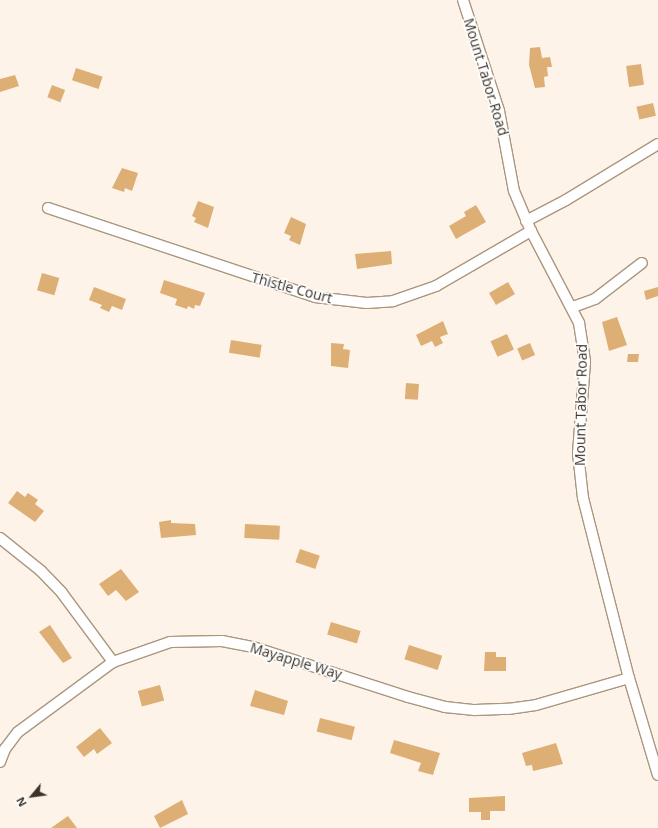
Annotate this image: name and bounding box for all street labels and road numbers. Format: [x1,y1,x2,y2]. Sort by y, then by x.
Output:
street label: Mount Tabor Road [460,16,512,138]
street label: Thistle Court [250,269,334,307]
street label: Mount Tabor Road [572,344,590,466]
street label: Mayapple Way [248,639,344,683]

